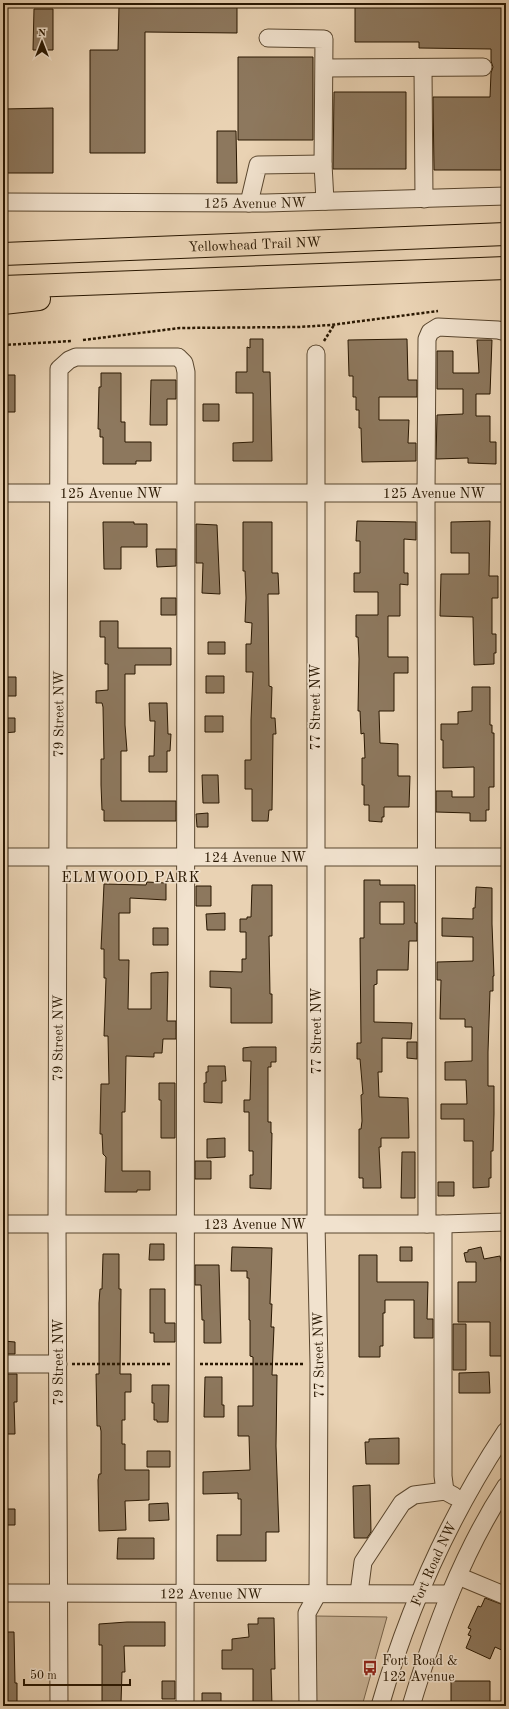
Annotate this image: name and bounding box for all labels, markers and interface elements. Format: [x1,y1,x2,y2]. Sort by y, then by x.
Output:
north arrow [22,22,62,62]
text: N [38,28,47,39]
street label: 125 Avenue NW [204,196,306,211]
street label: Yellowhead Trail NW [188,235,322,255]
street label: 125 Avenue NW [60,487,162,501]
street label: 125 Avenue NW [383,487,485,501]
street label: 77 Street NW [309,664,323,750]
street label: 79 Street NW [52,670,66,758]
street label: 124 Avenue NW [204,851,306,865]
district label: ELMWOOD PARK [61,871,201,886]
street label: 77 Street NW [310,988,324,1074]
street label: 79 Street NW [51,994,66,1082]
street label: 123 Avenue NW [204,1218,306,1232]
street label: 77 Street NW [311,1311,327,1399]
street label: 79 Street NW [52,1319,66,1405]
street label: Fort Road NW [409,1520,459,1608]
street label: 122 Avenue NW [160,1587,262,1602]
place label: Fort Road & 122 Avenue [382,1654,458,1684]
bus stop icon: Fort Road & 122 Avenue [361,1659,379,1677]
scale bar [24,1661,130,1687]
text: 50 m [30,1669,57,1682]

